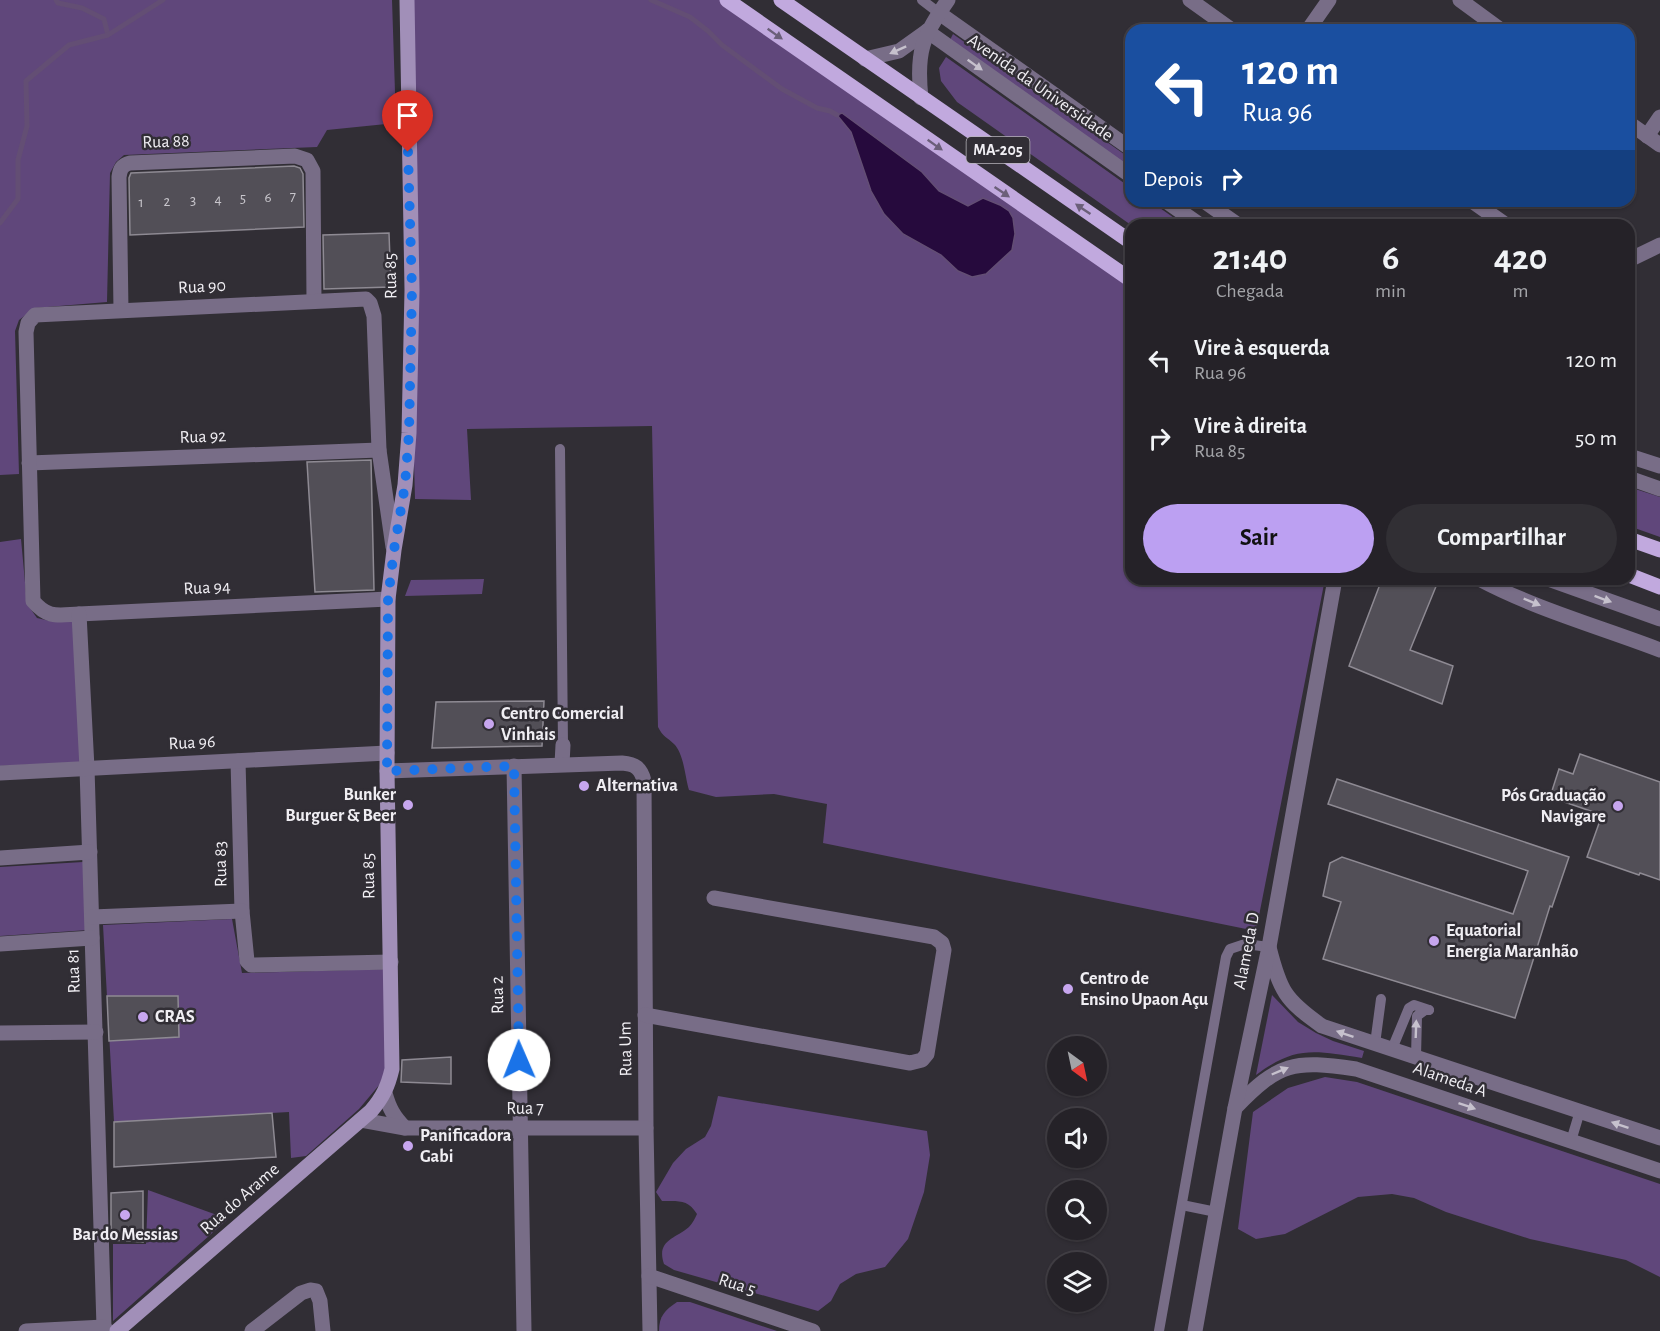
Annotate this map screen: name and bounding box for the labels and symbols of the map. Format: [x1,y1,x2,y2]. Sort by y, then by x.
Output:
one-way arrow [767,28,783,39]
street label: Avenida da Universidade [964,31,1116,145]
one-way arrow [889,45,907,55]
one-way arrow [966,59,982,71]
pin [382,90,433,152]
street label: Rua 88 [142,132,190,152]
road number: MA-205 [966,137,1030,163]
one-way arrow [927,139,943,150]
one-way arrow [994,186,1010,198]
house number: 7 [290,189,296,204]
house number: 6 [264,190,272,205]
house number: 5 [240,191,246,206]
house number: 4 [214,192,222,207]
house number: 3 [190,193,196,208]
house number: 2 [164,194,171,209]
house number: 1 [138,195,144,210]
one-way arrow [1075,203,1091,215]
street label: Rua 85 [382,253,400,299]
street label: Rua 90 [178,277,226,297]
street label: Rua 92 [179,427,227,447]
street label: Rua 94 [183,578,231,598]
one-way arrow [1594,594,1612,604]
one-way arrow [1524,598,1542,608]
place label: Centro Comercial Vinhais [501,705,624,744]
marker: Centro Comercial Vinhais [482,717,496,731]
street label: Rua 96 [168,733,216,753]
place label: Alternativa [596,777,678,795]
marker: Alternativa [577,779,591,793]
place label: Bunker Burguer & Beer [285,786,397,825]
place label: Pós Graduação Navigare [1501,787,1606,826]
marker: Bunker Burguer & Beer [401,798,415,812]
marker: Pós Graduação Navigare [1611,799,1625,813]
street label: Rua 83 [212,841,230,887]
street label: Rua 85 [360,853,378,899]
street label: Alameda D [1231,911,1263,991]
place label: Equatorial Energia Maranhão [1446,922,1578,961]
marker: Equatorial Energia Maranhão [1427,934,1441,948]
street label: Rua 81 [64,948,84,994]
place label: Centro de Ensino Upaon Açu [1080,970,1209,1009]
street label: Rua 2 [489,976,507,1014]
marker: Centro de Ensino Upaon Açu [1061,982,1075,996]
place label: CRAS [155,1008,195,1026]
marker: CRAS [136,1010,150,1024]
one-way arrow [1411,1019,1421,1038]
street label: Rua Um [617,1021,635,1077]
position arrow [487,1028,551,1092]
one-way arrow [1336,1028,1354,1038]
north arrow [1047,1036,1107,1096]
street label: Alameda A [1411,1059,1490,1101]
one-way arrow [1271,1066,1289,1075]
street label: Rua 7 [506,1100,544,1118]
one-way arrow [1458,1102,1476,1112]
one-way arrow [1611,1119,1629,1129]
place label: Panificadora Gabi [420,1127,512,1166]
marker: Panificadora Gabi [401,1139,415,1153]
street label: Rua do Arame [197,1160,283,1238]
marker: Bar do Messias [118,1208,132,1222]
place label: Bar do Messias [72,1226,178,1244]
street label: Rua 5 [716,1271,758,1299]

